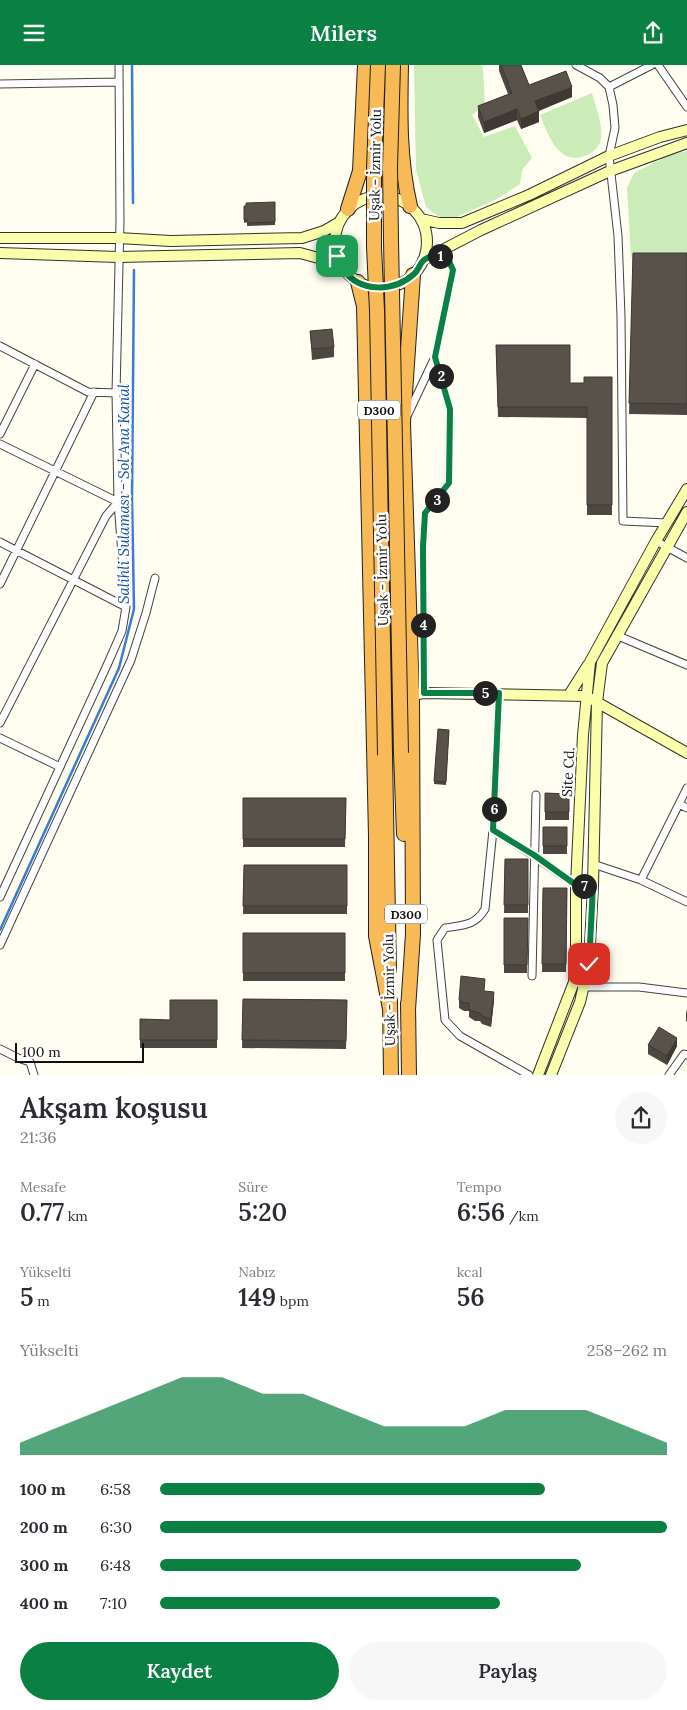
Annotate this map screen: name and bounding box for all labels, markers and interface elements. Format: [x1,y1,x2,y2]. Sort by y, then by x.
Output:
icon: menu [20,19,48,47]
text: Milers [310,19,377,47]
icon: share [639,19,667,47]
street label: Uşak - İzmir Yolu [365,109,385,221]
pin [316,235,358,277]
icon: arrive [323,242,351,270]
pin: 1 [428,243,452,269]
text: 1 [438,247,443,265]
pin: 2 [428,363,454,389]
text: 2 [438,367,445,385]
water label: Salihli Sulaması - Sol Ana Kanal [114,383,133,604]
road number: D300 [358,401,400,419]
pin: 3 [424,487,450,513]
text: 3 [434,491,441,509]
street label: Uşak - İzmir Yolu [372,514,392,626]
pin: 4 [410,613,436,637]
text: 4 [420,616,427,634]
pin: 5 [472,681,498,705]
text: 5 [482,684,489,702]
street label: Site Cd. [558,746,578,798]
pin: 6 [482,797,506,821]
text: 6 [490,800,499,818]
pin: 7 [572,873,596,899]
text: 7 [581,877,588,895]
road number: D300 [385,905,427,924]
street label: Uşak - İzmir Yolu [379,934,399,1046]
pin [568,943,610,985]
icon: check [575,950,603,978]
scale bar [15,1040,144,1063]
text: 100 m [22,1043,61,1061]
text: Akşam koşusu [20,1090,208,1126]
button: share [615,1092,667,1144]
text: 21:36 [20,1127,57,1147]
text: Mesafe [20,1178,66,1196]
text: Süre [238,1178,268,1196]
text: Tempo [457,1178,502,1196]
text: 0.77 [20,1196,64,1228]
text: 5:20 [238,1196,287,1228]
text: 6:56 [457,1196,505,1228]
text: km [64,1207,88,1225]
text: /km [505,1207,539,1225]
text: Yükselti [20,1263,71,1281]
text: Nabız [238,1263,275,1281]
text: kcal [457,1263,483,1281]
text: 5 [20,1281,34,1313]
text: 149 [238,1281,276,1313]
text: 56 [457,1281,485,1313]
text: m [34,1292,50,1310]
text: bpm [276,1292,309,1310]
text: Yükselti [20,1340,79,1360]
text: 258–262 m [587,1340,667,1360]
text: 100 m [20,1479,66,1499]
text: 6:58 [100,1479,131,1499]
text: 200 m [20,1517,68,1537]
text: 6:30 [100,1517,132,1537]
text: 300 m [20,1555,68,1575]
text: 6:48 [100,1555,131,1575]
text: 400 m [20,1593,68,1613]
text: 7:10 [100,1593,127,1613]
button: Kaydet [20,1642,339,1700]
button: Paylaş [349,1642,667,1700]

